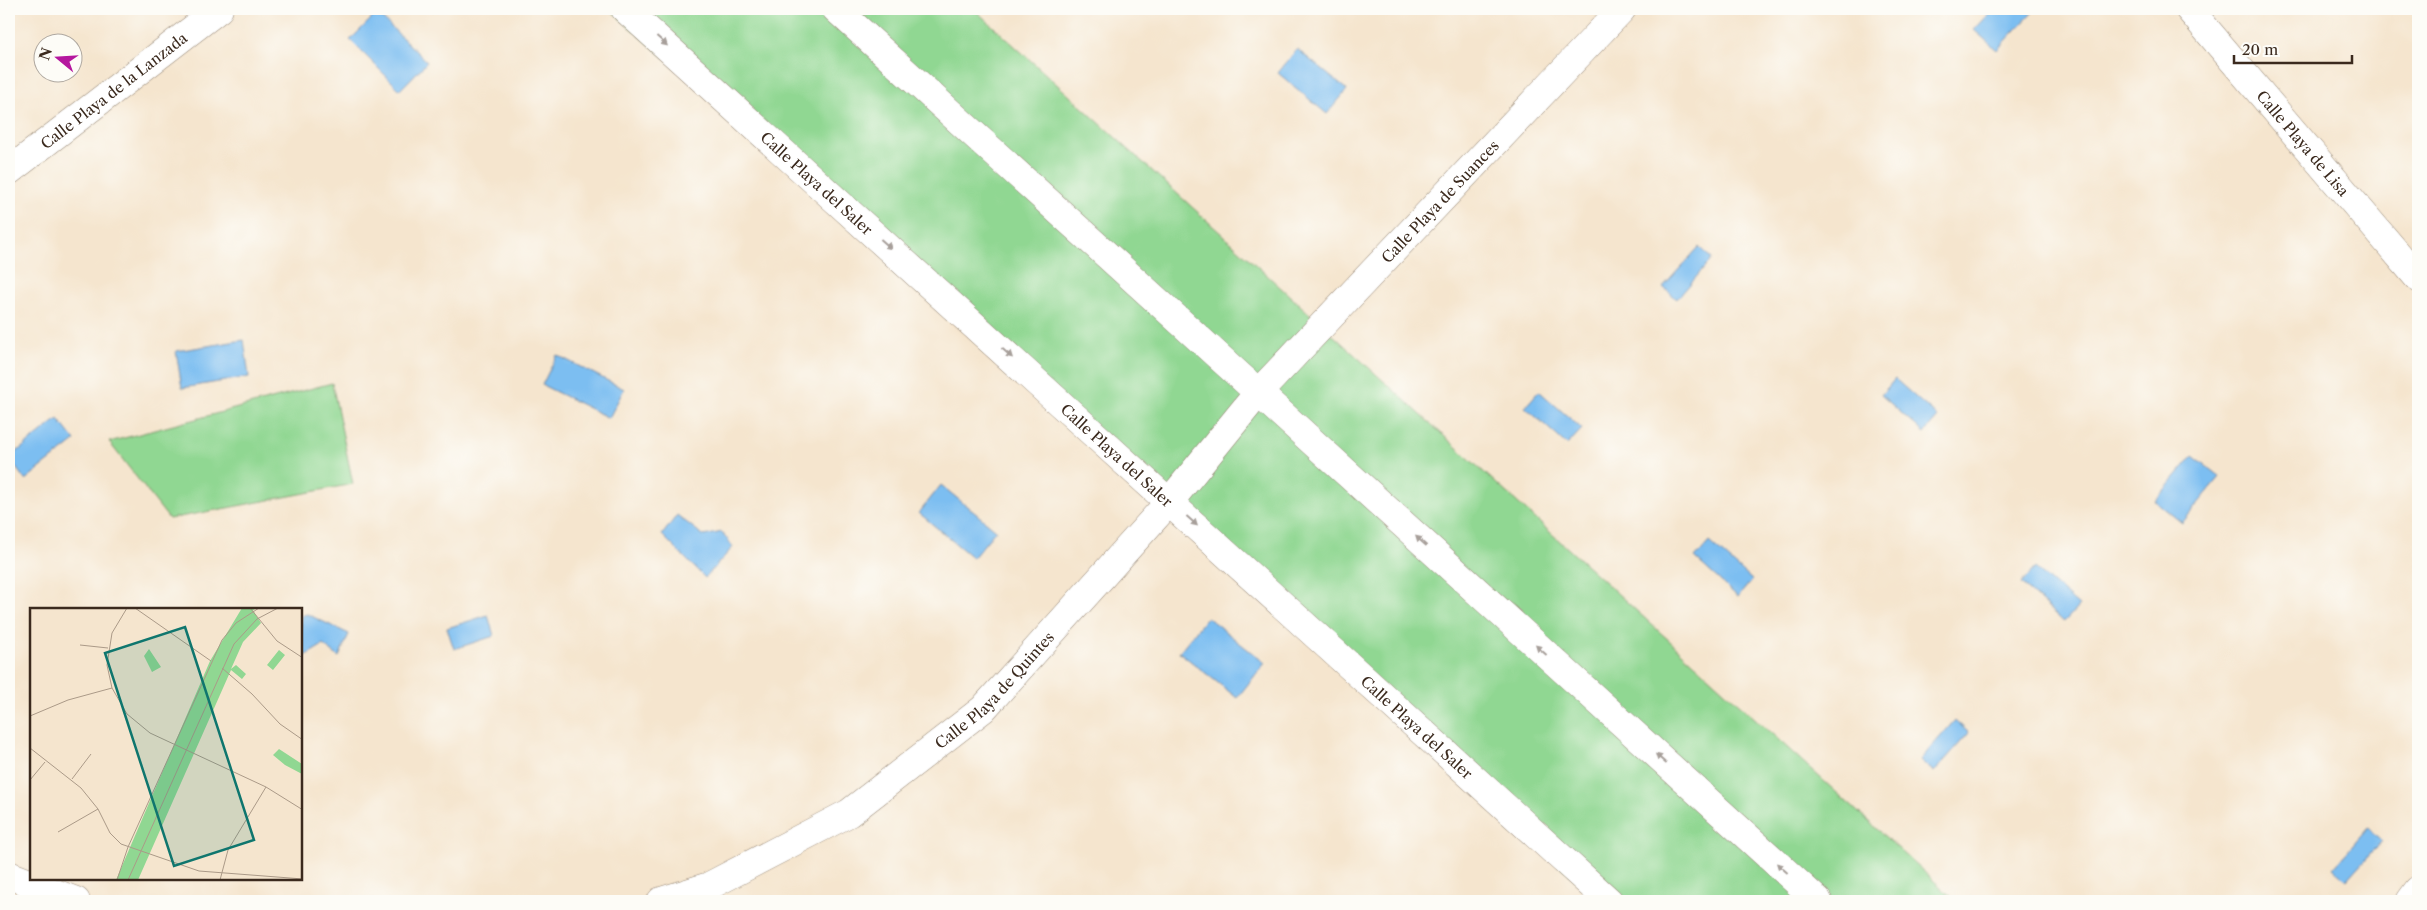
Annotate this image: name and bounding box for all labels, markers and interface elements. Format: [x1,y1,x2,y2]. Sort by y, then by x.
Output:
street label: Calle Playa de la Lanzada [36,28,191,153]
north arrow [32,32,82,82]
scale bar [2234,32,2352,64]
one-way arrow [655,36,668,47]
text: 20 m [2242,40,2278,59]
text: N [35,45,56,63]
street label: Calle Playa de Lisa [2253,86,2353,200]
street label: Calle Playa del Saler [757,127,877,239]
street label: Calle Playa de Suances [1377,136,1503,267]
one-way arrow [880,238,892,250]
one-way arrow [1000,347,1012,359]
street label: Calle Playa del Saler [1057,399,1177,511]
one-way arrow [1186,515,1198,527]
one-way arrow [1415,535,1427,547]
inset map [30,608,302,880]
street label: Calle Playa de Quintes [931,627,1058,753]
one-way arrow [1536,644,1548,656]
street label: Calle Playa del Saler [1357,671,1477,783]
one-way arrow [1656,753,1668,765]
one-way arrow [1775,863,1788,874]

